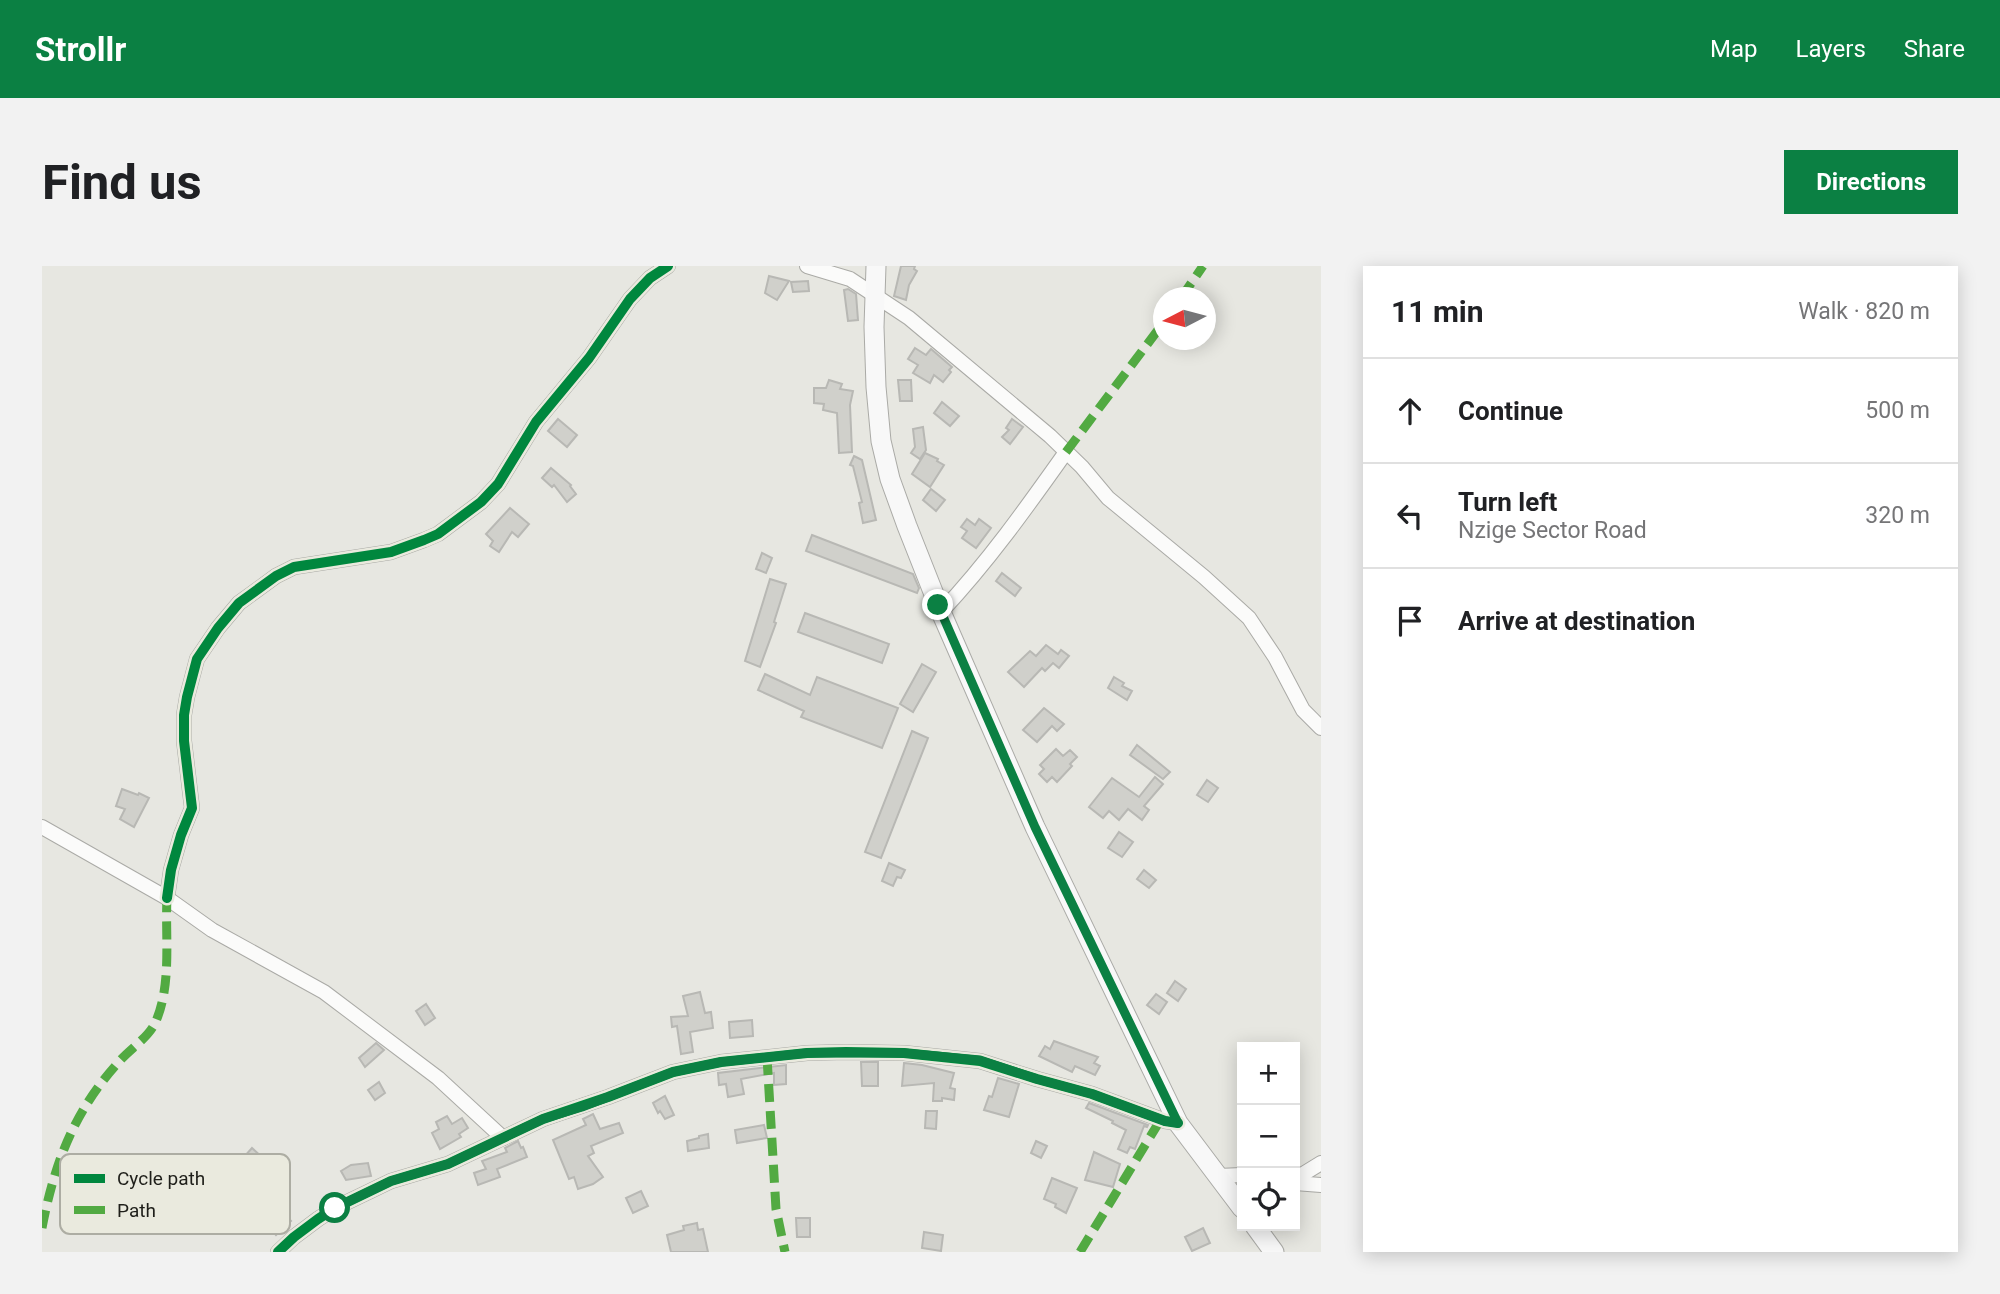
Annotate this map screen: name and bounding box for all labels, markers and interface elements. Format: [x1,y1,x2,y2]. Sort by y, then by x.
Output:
text: Strollr [35,30,126,69]
text: Map [1710,35,1758,63]
text: Layers [1796,35,1866,63]
text: Share [1904,35,1965,63]
button: Directions [1784,150,1958,214]
text: Find us [42,154,202,211]
north arrow [1153,287,1216,350]
text: 11 min [1391,294,1484,329]
text: Walk · 820 m [1798,298,1930,325]
icon: ahead [1391,392,1429,430]
text: Continue [1458,396,1563,426]
text: 500 m [1865,397,1930,424]
text: Turn left [1458,487,1557,517]
icon: left [1391,497,1429,535]
text: 320 m [1865,502,1930,529]
text: Nzige Sector Road [1458,517,1647,544]
route end [922,589,953,620]
icon: arrive [1391,602,1429,640]
text: Arrive at destination [1458,606,1695,636]
map controls [1237,1042,1300,1231]
button: + [1237,1042,1300,1105]
button: − [1237,1105,1300,1168]
legend [60,1154,290,1234]
text: Cycle path [117,1167,205,1190]
button: locate [1237,1168,1300,1231]
route start [319,1192,350,1223]
text: Path [117,1199,156,1222]

